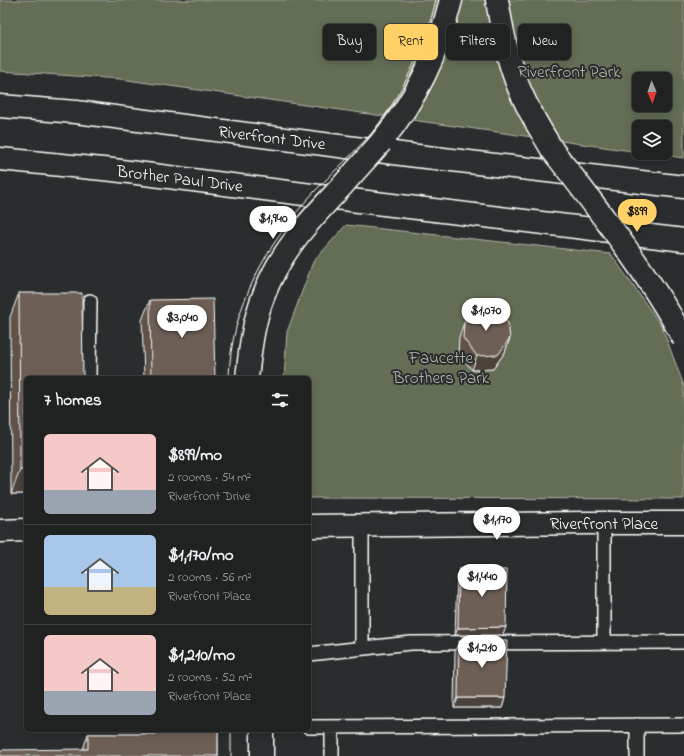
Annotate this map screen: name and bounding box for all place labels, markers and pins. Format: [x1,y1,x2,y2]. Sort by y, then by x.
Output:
pin: $899 [613,199,661,233]
pin: $1,940 [240,206,306,240]
pin: $1,070 [453,298,519,332]
pin: $3,040 [149,305,215,339]
pin: $1,170 [464,507,530,541]
pin: $1,440 [449,564,515,598]
pin: $1,210 [449,635,515,669]

